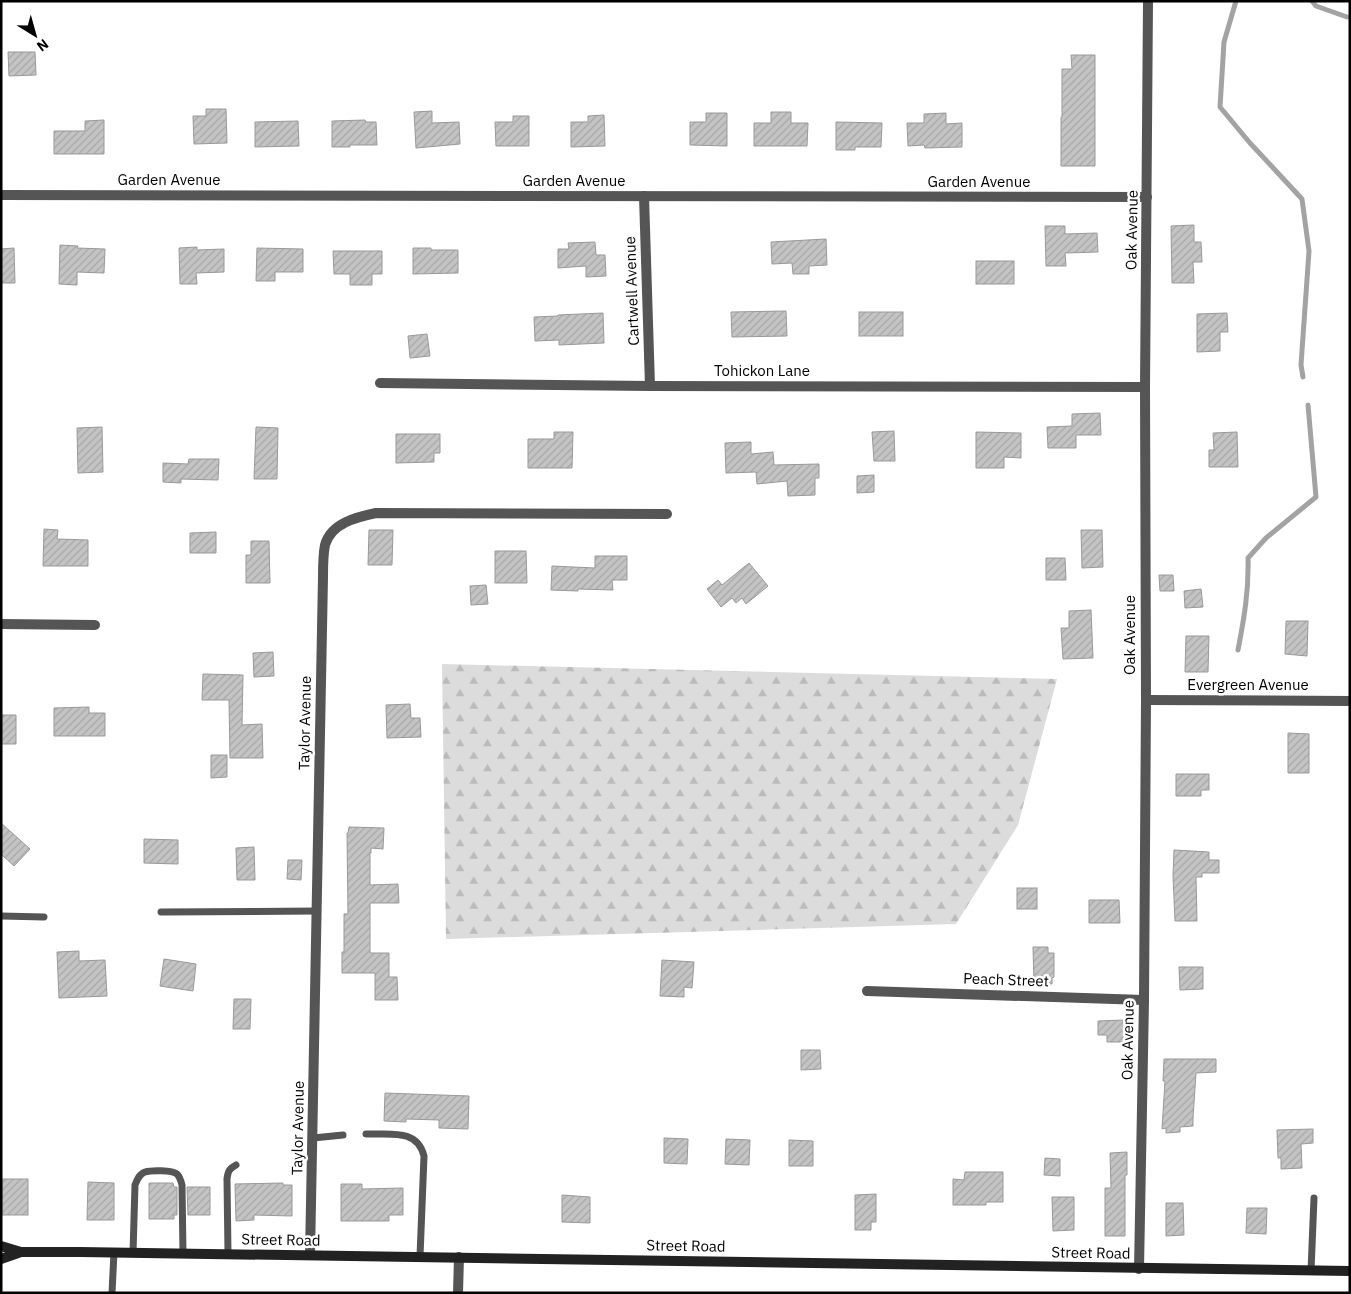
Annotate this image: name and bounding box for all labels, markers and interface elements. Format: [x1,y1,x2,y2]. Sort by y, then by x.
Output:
north arrow [10,10,60,60]
text: N [33,35,52,56]
street label: Garden Avenue [118,170,220,189]
street label: Garden Avenue [523,171,625,190]
street label: Garden Avenue [928,172,1030,191]
street label: Oak Avenue [1121,190,1142,270]
street label: Cartwell Avenue [620,236,643,346]
street label: Tohickon Lane [714,361,810,380]
street label: Oak Avenue [1120,595,1139,675]
street label: Evergreen Avenue [1187,675,1309,694]
street label: Taylor Avenue [294,676,315,770]
street label: Peach Street [963,969,1049,990]
street label: Oak Avenue [1117,1000,1138,1080]
street label: Taylor Avenue [287,1081,308,1175]
street label: Street Road [241,1229,321,1250]
street label: Street Road [646,1235,726,1256]
street label: Street Road [1051,1242,1131,1263]

